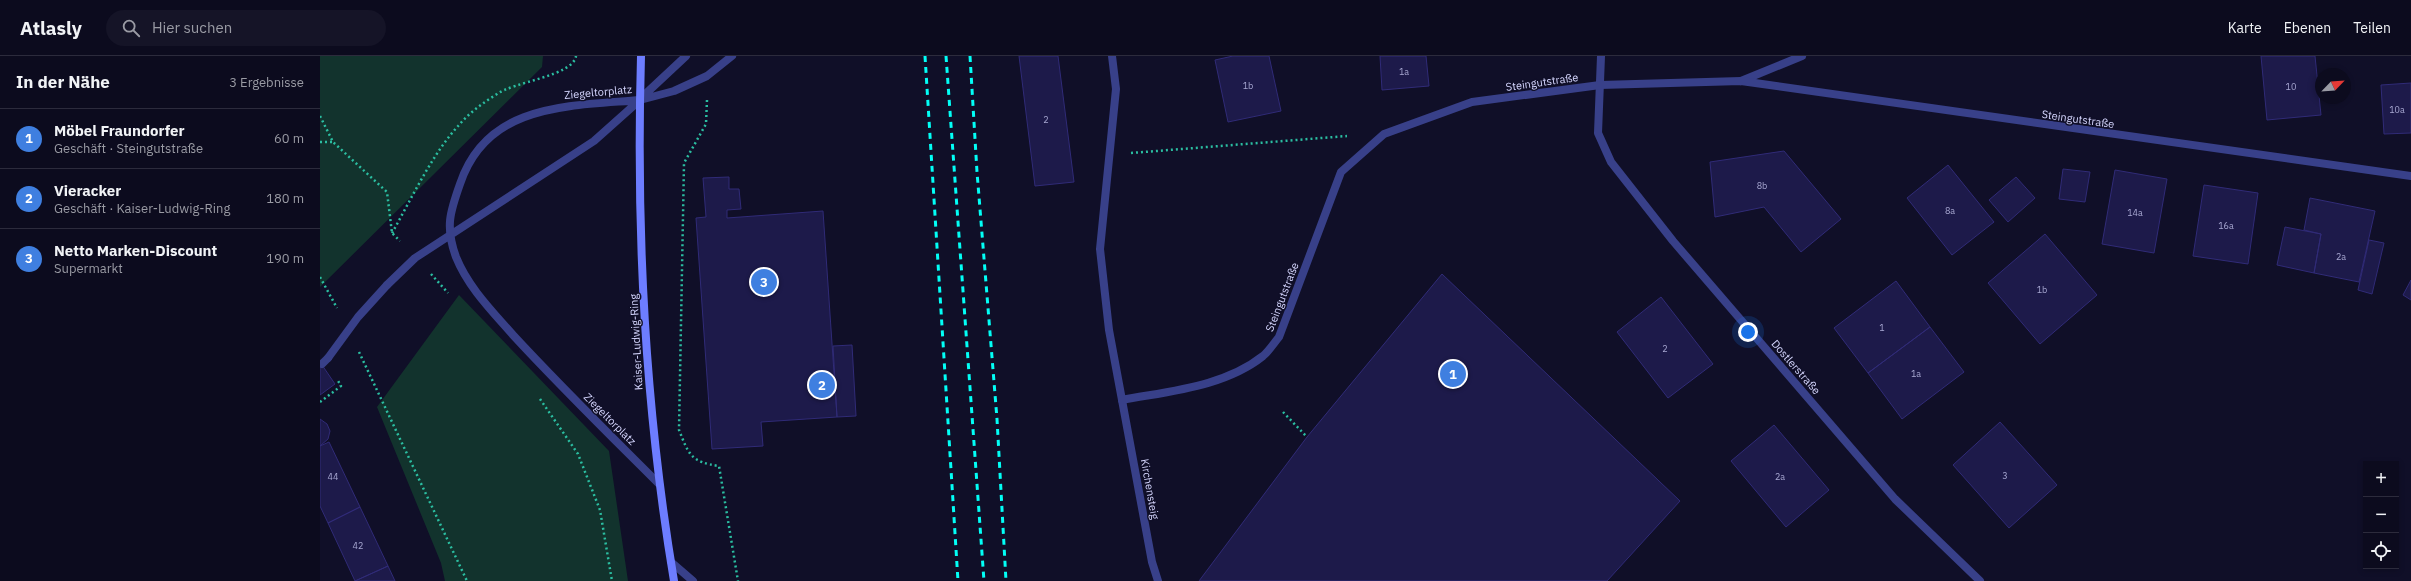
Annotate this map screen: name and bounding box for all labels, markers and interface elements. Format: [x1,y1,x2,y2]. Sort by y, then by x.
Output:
search box [106,10,386,46]
text: Atlasly [20,16,82,40]
icon: search [120,17,142,39]
text: Hier suchen [152,18,232,37]
text: Karte [2228,19,2262,37]
text: Ebenen [2284,19,2331,37]
text: Teilen [2353,19,2391,37]
house number: 1a [1399,66,1409,77]
north arrow [2315,68,2351,104]
street label: Steingutstraße [1505,70,1579,94]
text: In der Nähe [16,71,110,93]
text: 3 Ergebnisse [229,74,304,91]
house number: 1b [1243,80,1253,91]
house number: 10 [2286,81,2296,92]
street label: Ziegeltorplatz [563,82,633,102]
house number: 10a [2389,104,2405,115]
street label: Steingutstraße [2041,107,2115,131]
house number: 2 [1043,114,1049,125]
text: Möbel Fraundorfer [54,121,185,140]
text: 1 [25,130,33,147]
text: 60 m [274,130,304,147]
text: Geschäft · Steingutstraße [54,140,203,157]
house number: 8b [1757,180,1767,191]
text: Vieracker [54,181,121,200]
text: 2 [25,190,33,207]
text: 180 m [266,190,304,207]
text: Geschäft · Kaiser-Ludwig-Ring [54,200,230,217]
house number: 8a [1945,205,1955,216]
house number: 14a [2127,207,2143,218]
house number: 16a [2218,220,2234,231]
text: Netto Marken-Discount [54,241,217,260]
text: 3 [25,250,33,267]
text: 190 m [266,250,304,267]
house number: 2a [2336,251,2346,262]
text: Supermarkt [54,260,123,277]
street label: Steingutstraße [1262,260,1302,334]
pin: 3 [751,267,777,297]
house number: 1b [2037,284,2047,295]
street label: Kaiser-Ludwig-Ring [626,293,646,390]
your location [1738,322,1758,342]
house number: 1 [1879,322,1885,333]
street label: Dostlerstraße [1768,337,1824,397]
house number: 2 [1662,343,1668,354]
pin: 1 [1440,359,1466,389]
house number: 1a [1911,368,1921,379]
pin: 2 [809,370,835,400]
street label: Ziegeltorplatz [581,390,639,448]
street label: Kirchensteig [1138,458,1162,521]
map controls [2363,461,2399,569]
button: + [2363,461,2399,497]
house number: 3 [2002,470,2008,481]
house number: 44 [328,471,338,482]
house number: 2a [1775,471,1785,482]
button: − [2363,497,2399,533]
button: locate [2363,533,2399,569]
house number: 42 [353,540,363,551]

